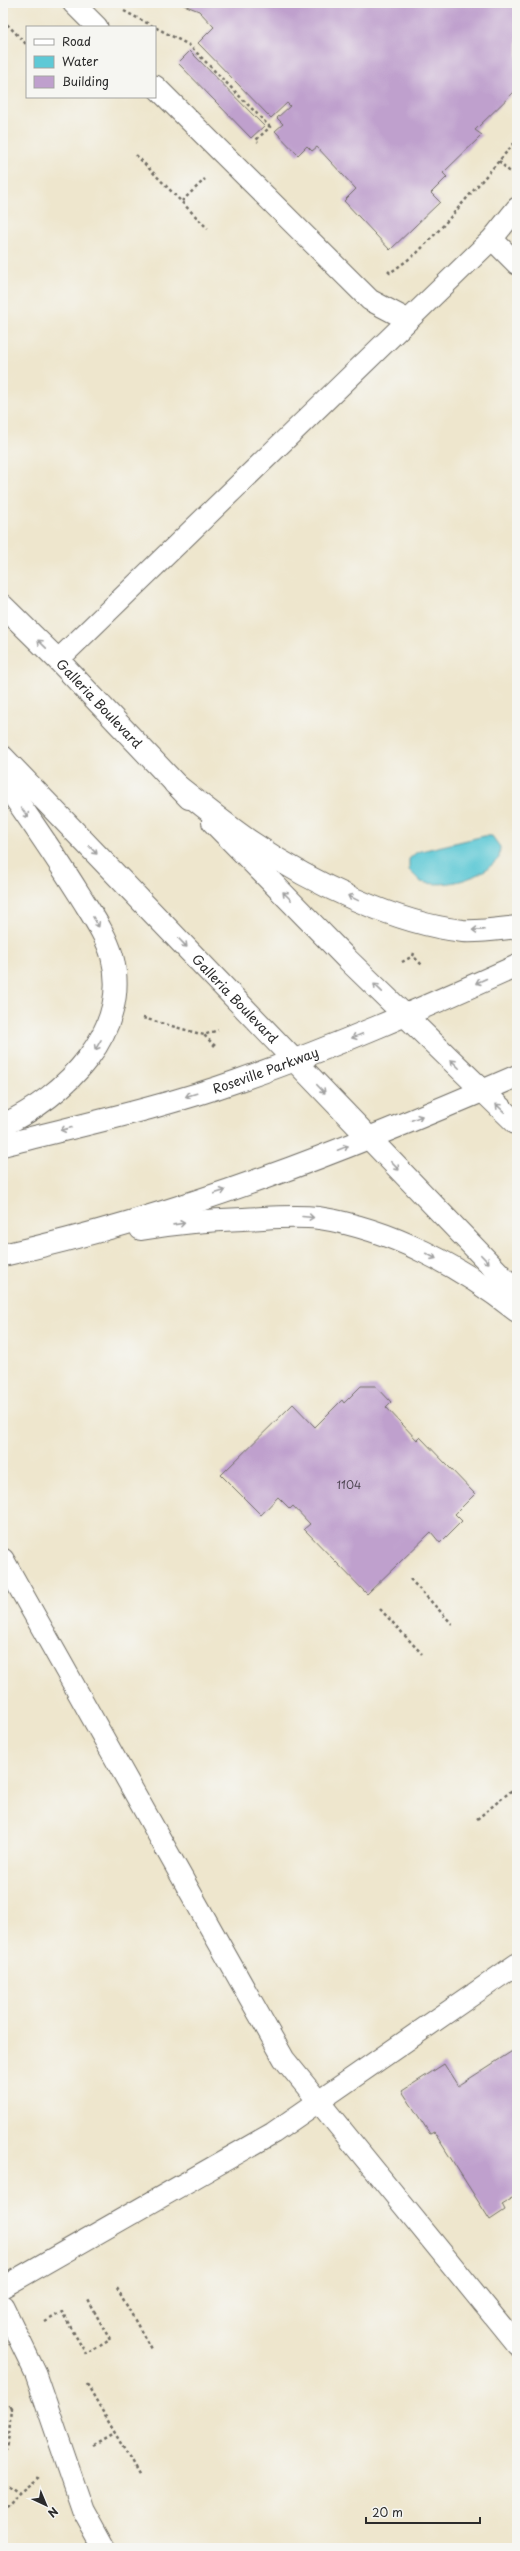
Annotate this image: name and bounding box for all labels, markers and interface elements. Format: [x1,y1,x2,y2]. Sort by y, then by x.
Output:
legend [26,26,156,98]
text: Road [62,32,91,50]
text: Water [62,52,99,70]
text: Building [62,72,109,90]
one-way arrow [37,639,47,649]
street label: Galleria Boulevard [52,654,147,752]
one-way arrow [21,807,29,818]
one-way arrow [88,845,98,855]
one-way arrow [282,891,292,901]
one-way arrow [348,894,360,901]
one-way arrow [92,916,100,928]
one-way arrow [472,927,485,934]
one-way arrow [178,938,188,948]
street label: Galleria Boulevard [188,949,283,1047]
one-way arrow [476,978,488,986]
one-way arrow [373,984,383,993]
one-way arrow [352,1032,364,1040]
one-way arrow [93,1039,101,1051]
street label: Roseville Parkway [210,1042,321,1098]
one-way arrow [450,1059,460,1069]
one-way arrow [317,1084,326,1094]
one-way arrow [185,1092,198,1099]
one-way arrow [495,1103,505,1113]
one-way arrow [410,1113,422,1121]
one-way arrow [59,1126,72,1134]
one-way arrow [336,1143,348,1151]
one-way arrow [390,1161,399,1171]
one-way arrow [214,1188,227,1195]
one-way arrow [301,1214,314,1221]
one-way arrow [172,1220,185,1228]
one-way arrow [425,1253,437,1260]
one-way arrow [480,1254,490,1264]
house number: 1104 [337,1476,361,1493]
north arrow [26,2485,66,2525]
scale bar [366,2499,480,2525]
text: N [44,2503,62,2522]
text: 20 m [372,2503,403,2521]

